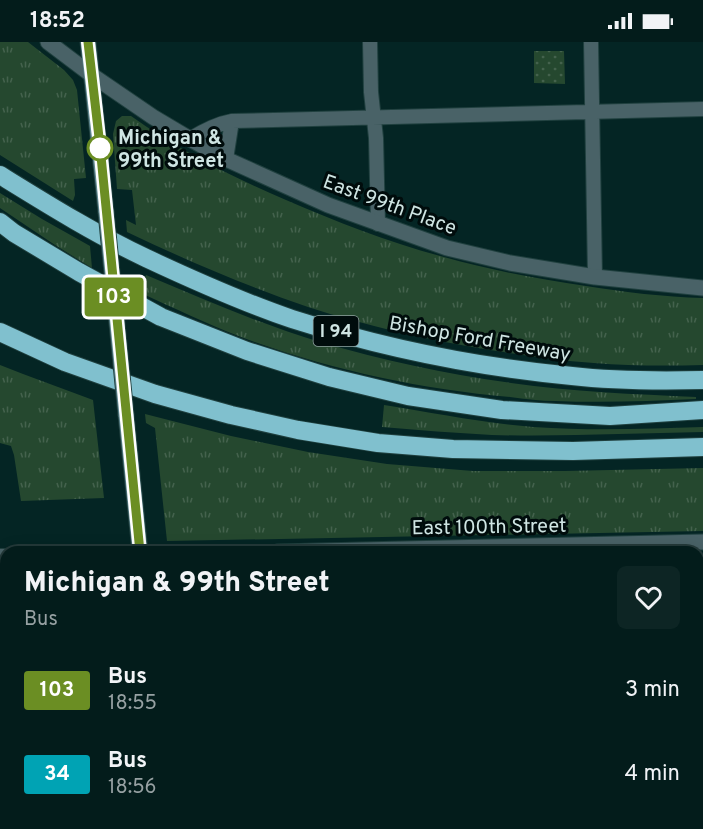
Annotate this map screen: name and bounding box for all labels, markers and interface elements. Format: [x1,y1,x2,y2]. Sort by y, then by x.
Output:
text: 18:52 [30,8,85,35]
place label: Michigan & 99th Street [118,126,224,175]
marker: Michigan & 99th Street [87,135,113,161]
street label: East 99th Place [319,170,460,242]
line badge: 103 [80,278,148,316]
text: 103 [97,284,131,311]
street label: Bishop Ford Freeway [387,311,573,369]
road number: I 94 [314,316,358,346]
street label: East 100th Street [411,514,567,542]
text: Michigan & 99th Street [24,566,330,602]
button: heart [617,566,680,629]
text: Bus [24,607,58,633]
text: Bus [108,664,147,691]
text: 103 [40,677,74,704]
text: 3 min [625,677,680,704]
text: 18:55 [108,691,157,717]
text: Bus [108,748,147,775]
text: 34 [44,761,70,788]
text: 4 min [625,761,680,788]
text: 18:56 [108,775,157,801]

